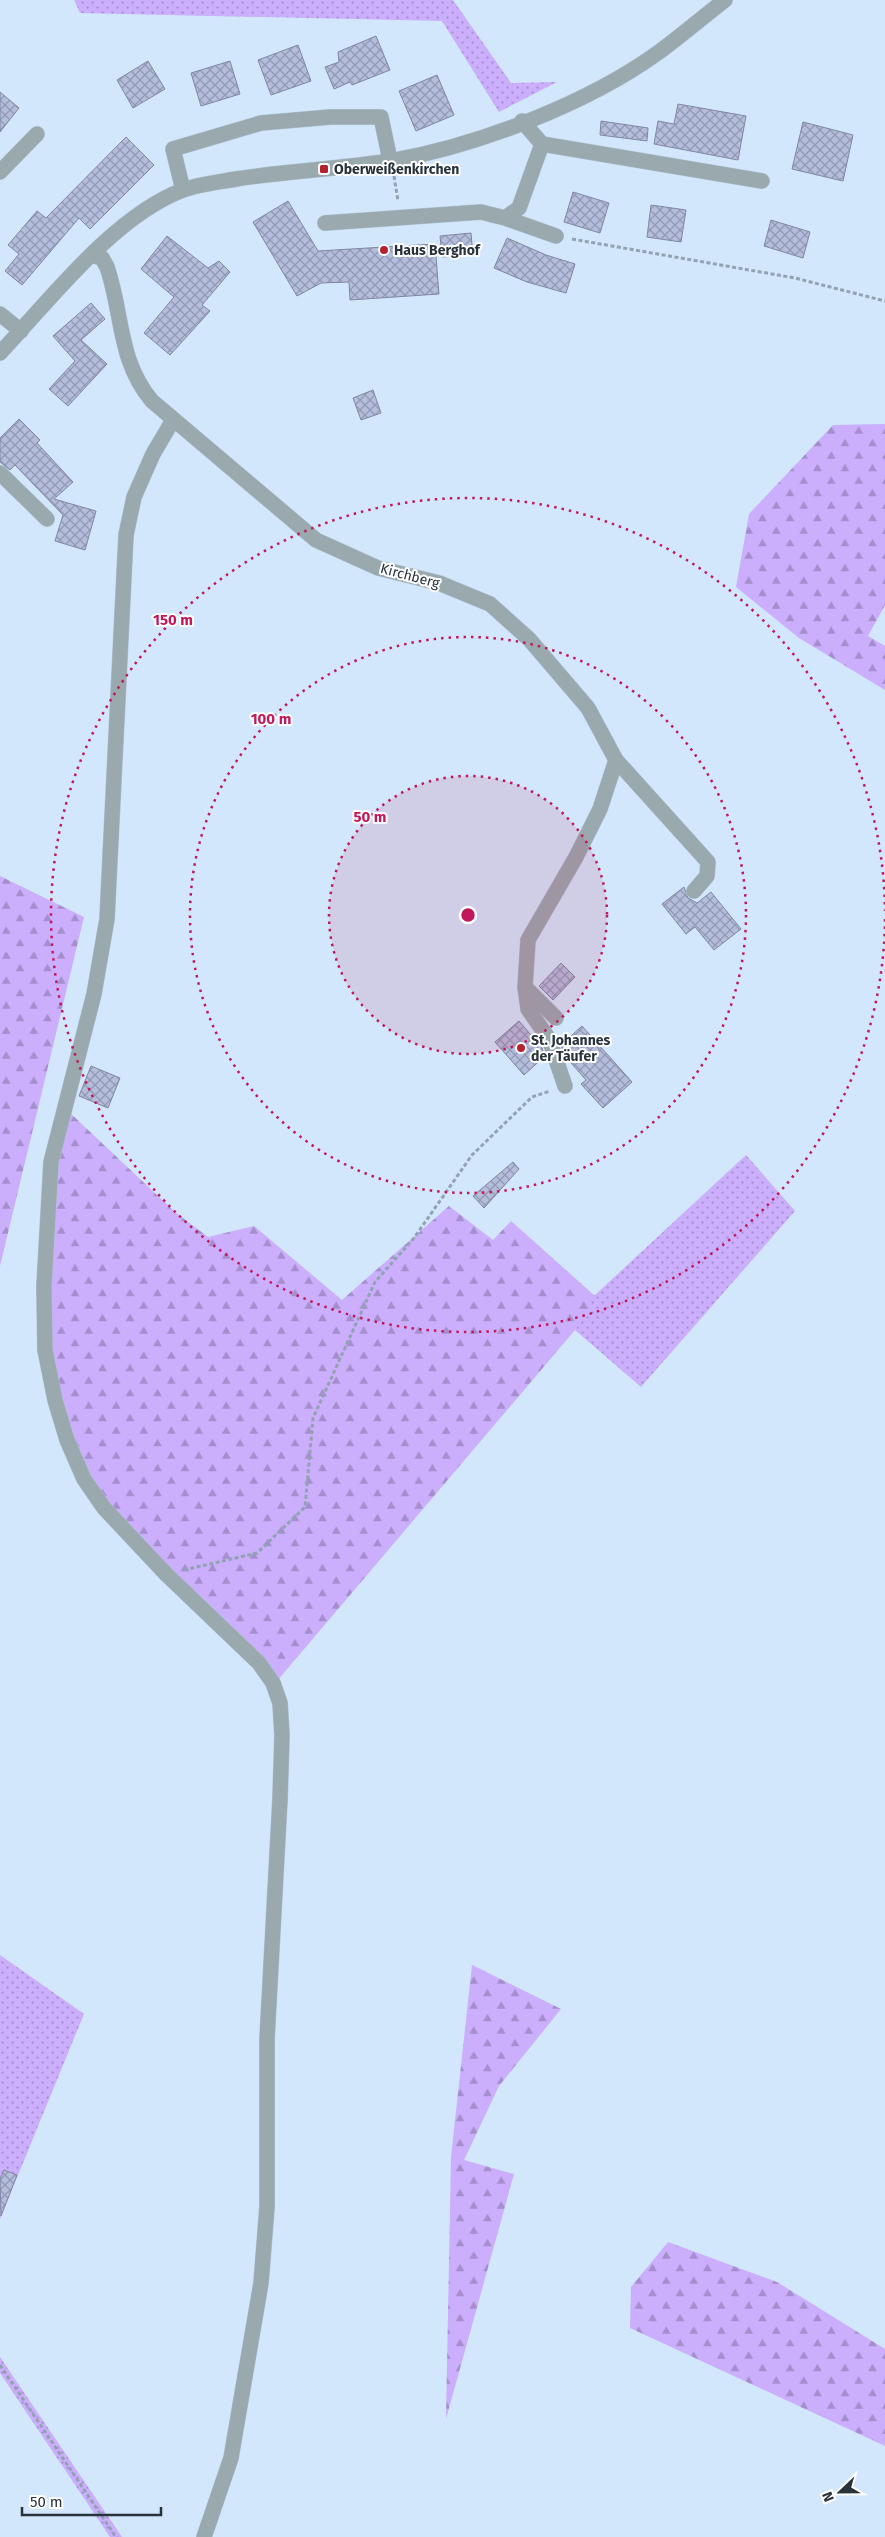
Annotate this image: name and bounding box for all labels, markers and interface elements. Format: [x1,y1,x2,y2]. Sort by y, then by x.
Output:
place label: Oberweißenkirchen [334,161,459,178]
marker: Oberweißenkirchen [318,163,330,175]
place label: Haus Berghof [394,242,482,259]
marker: Haus Berghof [378,244,390,256]
street label: Kirchberg [379,560,442,592]
text: 150 m [153,611,193,629]
text: 100 m [251,710,291,728]
text: 50 m [353,808,387,826]
centre of rings [459,906,477,924]
place label: St. Johannes der Täufer [531,1032,610,1065]
marker: St. Johannes der Täufer [515,1042,527,1054]
north arrow [815,2467,865,2517]
scale bar [22,2484,161,2516]
text: N [819,2489,838,2504]
text: 50 m [30,2493,63,2511]

